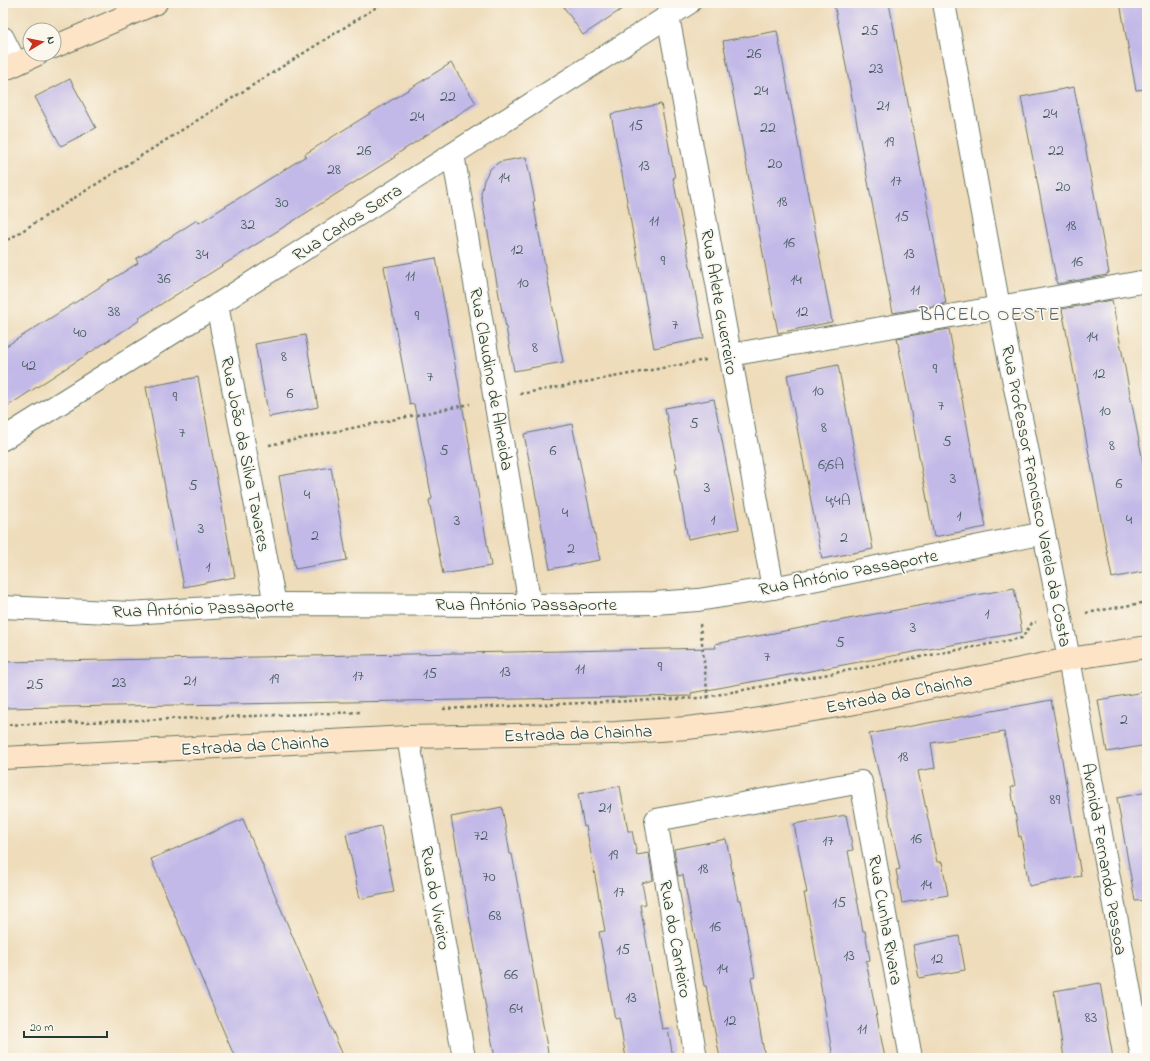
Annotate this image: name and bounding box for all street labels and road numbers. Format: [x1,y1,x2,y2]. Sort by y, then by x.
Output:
street label: Rua Carlos Serra [288,178,408,269]
street label: Rua Arlete Guerreiro [692,227,744,377]
street label: Rua Claudino de Almeida [461,286,519,473]
street label: Rua Professor Francisco Varela da Costa [993,343,1077,650]
street label: Rua João da Silva Tavares [212,355,276,554]
street label: Rua António Passaporte [757,544,941,604]
street label: Rua António Passaporte [435,593,618,619]
street label: Rua António Passaporte [112,594,295,626]
street label: Estrada da Chainha [824,668,975,722]
street label: Estrada da Chainha [503,719,653,751]
street label: Estrada da Chainha [180,730,330,764]
street label: Avenida Fernando Pessoa [1073,761,1133,957]
street label: Rua do Viveiro [412,845,456,952]
street label: Rua Cunha Rivara [860,853,908,987]
street label: Rua do Canteiro [651,878,697,1000]

